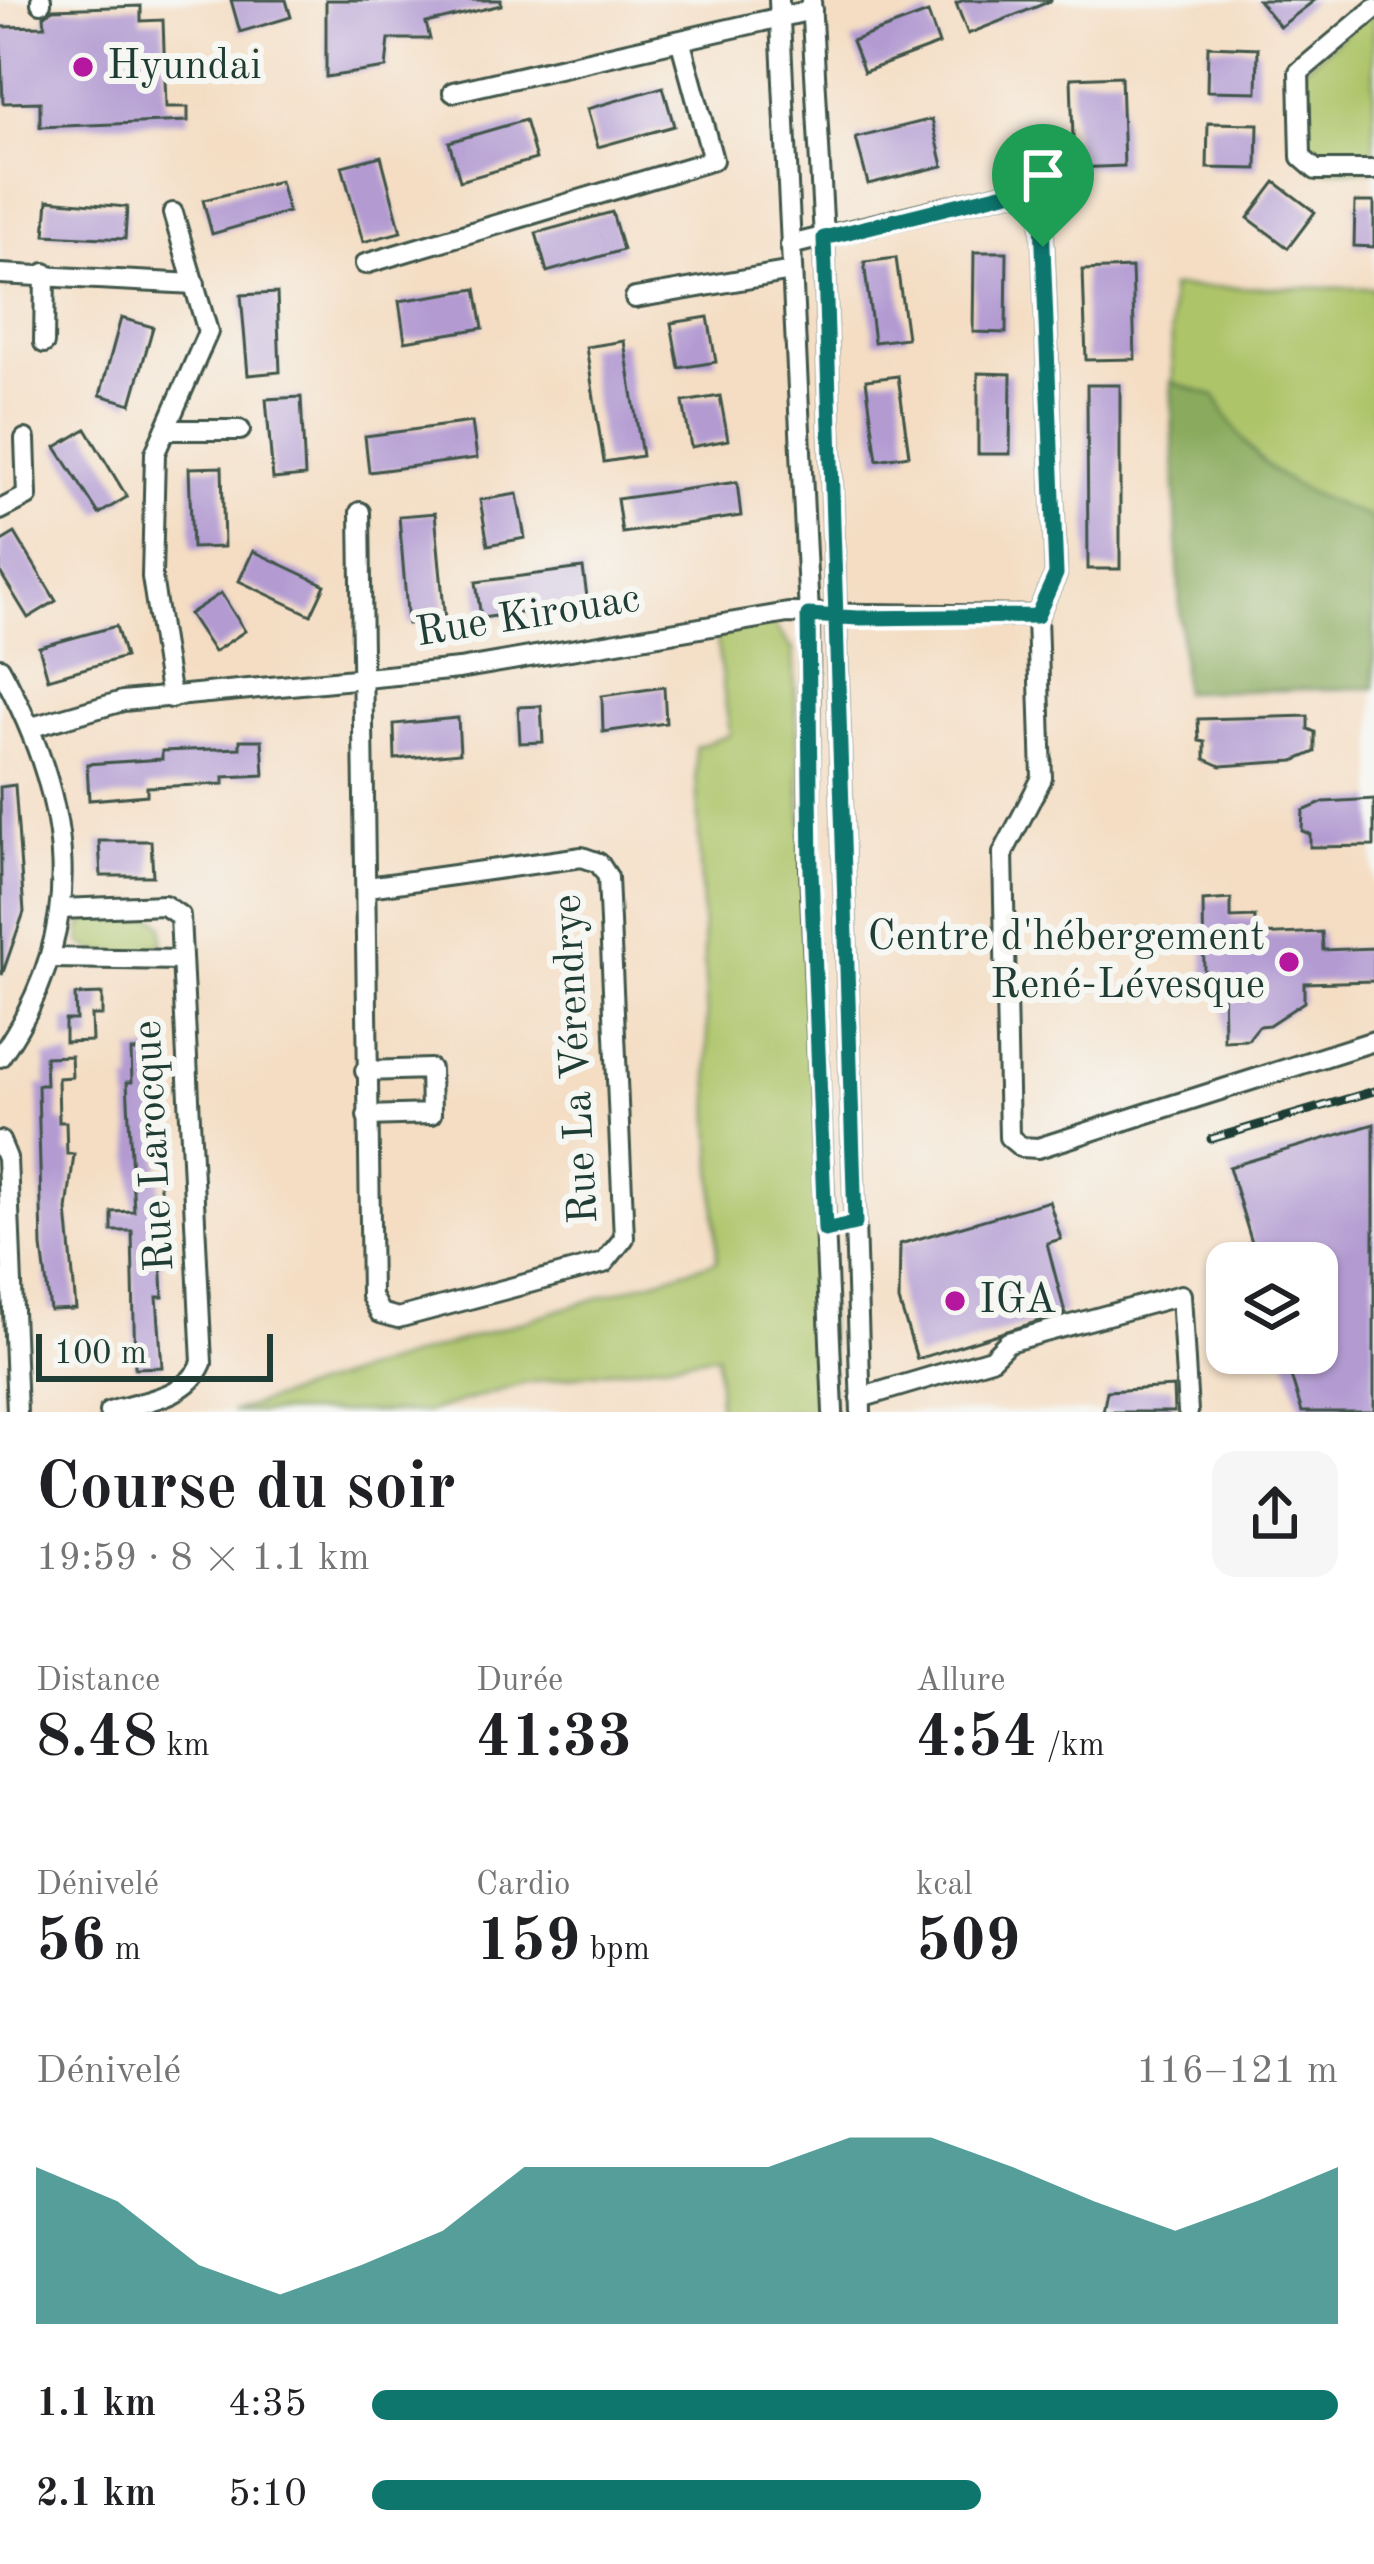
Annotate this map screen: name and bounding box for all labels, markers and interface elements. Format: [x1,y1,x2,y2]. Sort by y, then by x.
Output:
place label: Hyundai [107,46,261,88]
marker: Hyundai [70,54,96,80]
pin [992,124,1094,247]
icon: arrive [1010,142,1076,208]
street label: Rue Kirouac [413,579,643,655]
street label: Rue La Vérendrye [547,893,607,1225]
place label: Centre d'hébergement René-Lévesque [868,917,1265,1007]
marker: Centre d'hébergement René-Lévesque [1276,949,1302,975]
street label: Rue Larocque [127,1019,183,1273]
map controls [1206,1242,1338,1374]
button: layers [1206,1242,1338,1374]
place label: IGA [979,1280,1057,1322]
marker: IGA [942,1288,968,1314]
scale bar [36,1328,273,1381]
text: 100 m [54,1338,147,1371]
button: share [1212,1451,1338,1577]
text: Course du soir [36,1457,456,1523]
text: 19:59 · 8 × 1.1 km [36,1539,370,1578]
text: Distance [36,1665,160,1698]
text: Durée [476,1665,563,1698]
text: Allure [916,1665,1005,1698]
text: 8.48 [36,1709,157,1769]
text: 41:33 [476,1709,632,1769]
text: 4:54 [916,1709,1037,1769]
text: km [157,1730,210,1763]
text: /km [1037,1730,1105,1763]
text: Dénivelé [36,1869,159,1902]
text: Cardio [476,1869,570,1902]
text: kcal [916,1869,973,1902]
text: 56 [36,1913,106,1973]
text: 159 [476,1913,580,1973]
text: 509 [916,1913,1020,1973]
text: m [106,1934,141,1967]
text: bpm [580,1934,650,1967]
text: Dénivelé [36,2052,181,2091]
text: 116–121 m [1136,2052,1338,2091]
text: 1.1 km [36,2385,156,2424]
text: 4:35 [228,2385,307,2424]
text: 2.1 km [36,2475,156,2514]
text: 5:10 [228,2475,307,2514]

